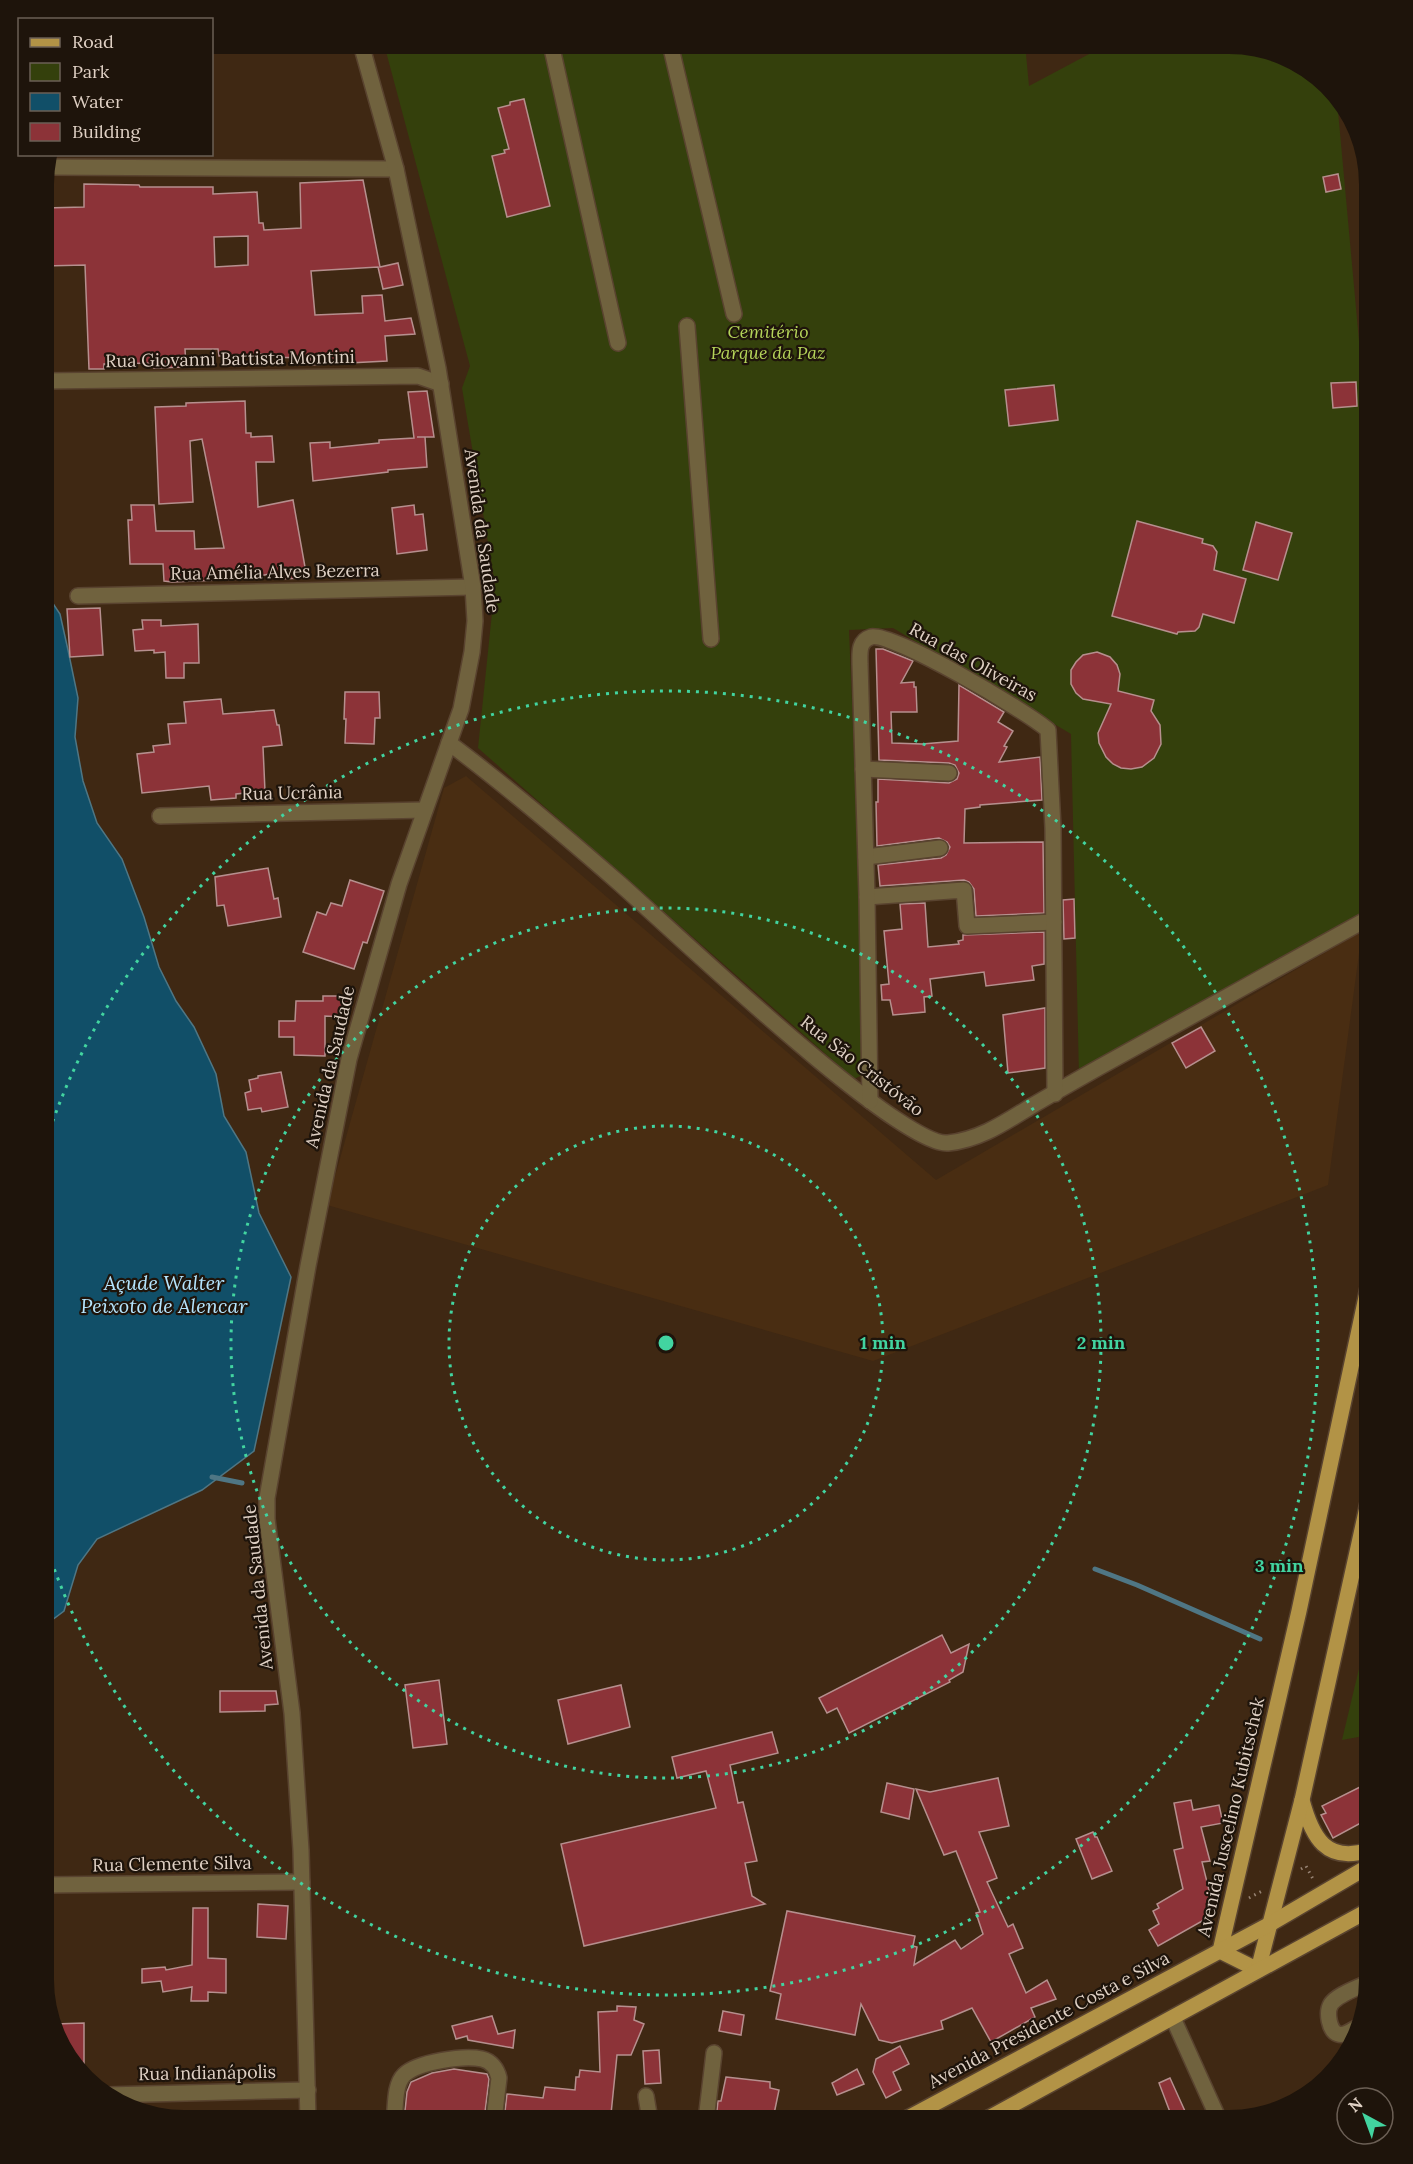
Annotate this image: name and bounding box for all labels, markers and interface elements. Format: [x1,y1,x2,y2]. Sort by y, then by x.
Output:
legend [18,18,213,156]
text: Road [72,30,114,53]
text: Park [72,60,110,83]
text: Water [72,90,123,113]
text: Building [72,120,142,143]
park label: Cemitério Parque da Paz [710,320,826,364]
street label: Rua Giovanni Battista Montini [105,345,355,372]
street label: Avenida da Saudade [459,446,505,615]
street label: Rua Amélia Alves Bezerra [170,558,380,585]
street label: Rua das Oliveiras [905,617,1041,706]
street label: Rua Ucrânia [241,780,343,805]
street label: Avenida da Saudade [299,983,359,1151]
street label: Rua São Cristóvão [796,1010,929,1121]
water label: Açude Walter Peixoto de Alencar [80,1270,248,1318]
text: 1 min [860,1331,906,1354]
text: 2 min [1077,1331,1126,1354]
centre of rings [656,1333,676,1353]
street label: Avenida da Saudade [237,1503,278,1672]
text: 3 min [1255,1554,1304,1577]
street label: Avenida Juscelino Kubitschek [1191,1694,1269,1940]
street label: Rua Clemente Silva [92,1851,252,1876]
street label: Avenida Presidente Costa e Silva [923,1946,1173,2094]
street label: Rua Indianápolis [138,2060,276,2085]
north arrow [1335,2086,1395,2146]
text: N [1344,2093,1366,2116]

